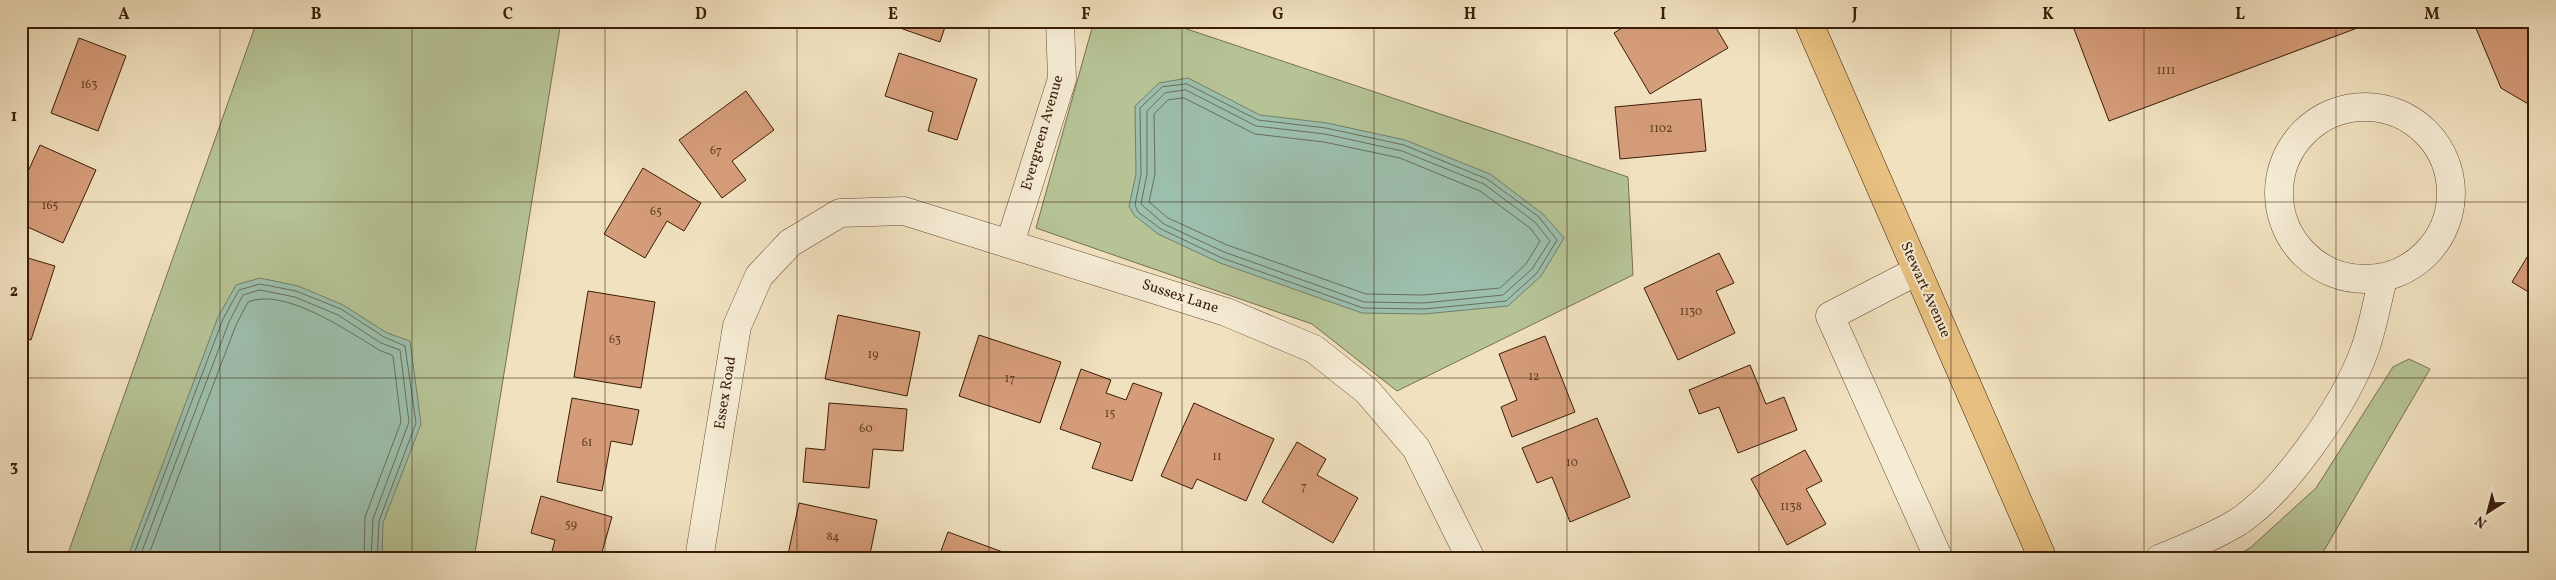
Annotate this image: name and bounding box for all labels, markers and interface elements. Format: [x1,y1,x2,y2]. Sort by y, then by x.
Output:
text: A [118,4,130,26]
text: B [311,4,322,26]
text: C [503,4,513,26]
text: D [695,4,707,26]
text: E [888,4,898,26]
text: F [1081,4,1091,26]
text: G [1272,4,1284,26]
text: H [1464,4,1476,26]
text: I [1660,4,1666,26]
text: J [1851,4,1858,26]
text: K [2042,4,2054,26]
text: L [2235,4,2245,26]
text: M [2424,4,2440,26]
house number: 1111 [2157,63,2175,79]
street label: Evergreen Avenue [1016,73,1070,193]
house number: 163 [81,77,97,93]
text: 1 [11,106,17,128]
house number: 1102 [1650,121,1672,137]
house number: 67 [710,143,722,159]
house number: 165 [42,198,58,214]
house number: 65 [650,204,662,220]
street label: Stewart Avenue [1894,239,1956,341]
street label: Sussex Lane [1139,275,1221,319]
text: 2 [10,281,18,303]
house number: 1130 [1680,304,1702,320]
house number: 63 [609,332,621,348]
house number: 19 [868,347,878,363]
street label: Essex Road [710,355,742,431]
house number: 12 [1528,369,1540,385]
house number: 17 [1005,371,1015,387]
house number: 15 [1105,406,1115,422]
house number: 60 [859,421,873,437]
house number: 61 [582,435,592,451]
house number: 11 [1212,449,1222,465]
house number: 10 [1566,455,1578,471]
text: 3 [10,456,18,478]
house number: 7 [1301,479,1307,495]
north arrow [2464,488,2514,538]
house number: 1138 [1780,499,1802,515]
text: N [2472,511,2491,532]
house number: 59 [565,517,577,533]
house number: 84 [827,529,839,545]

